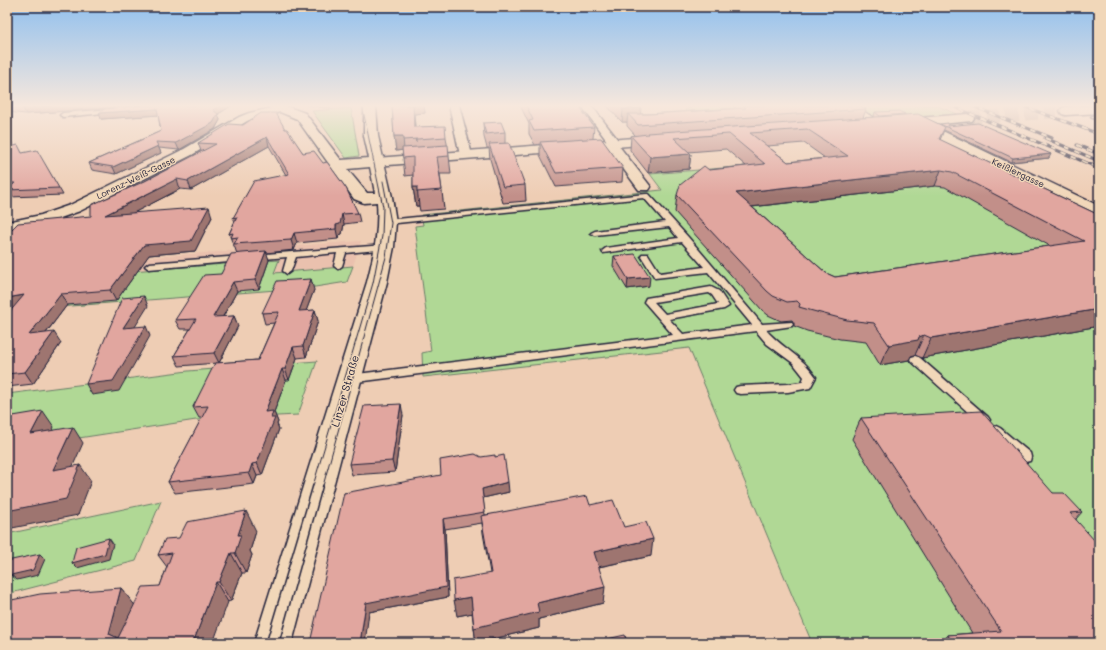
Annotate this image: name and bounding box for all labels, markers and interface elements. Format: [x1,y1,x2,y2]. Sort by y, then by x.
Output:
street label: Lorenz-Weiß-Gasse [95,154,177,201]
street label: Keißlergasse [990,156,1046,190]
street label: Linzer Straße [327,353,362,429]

